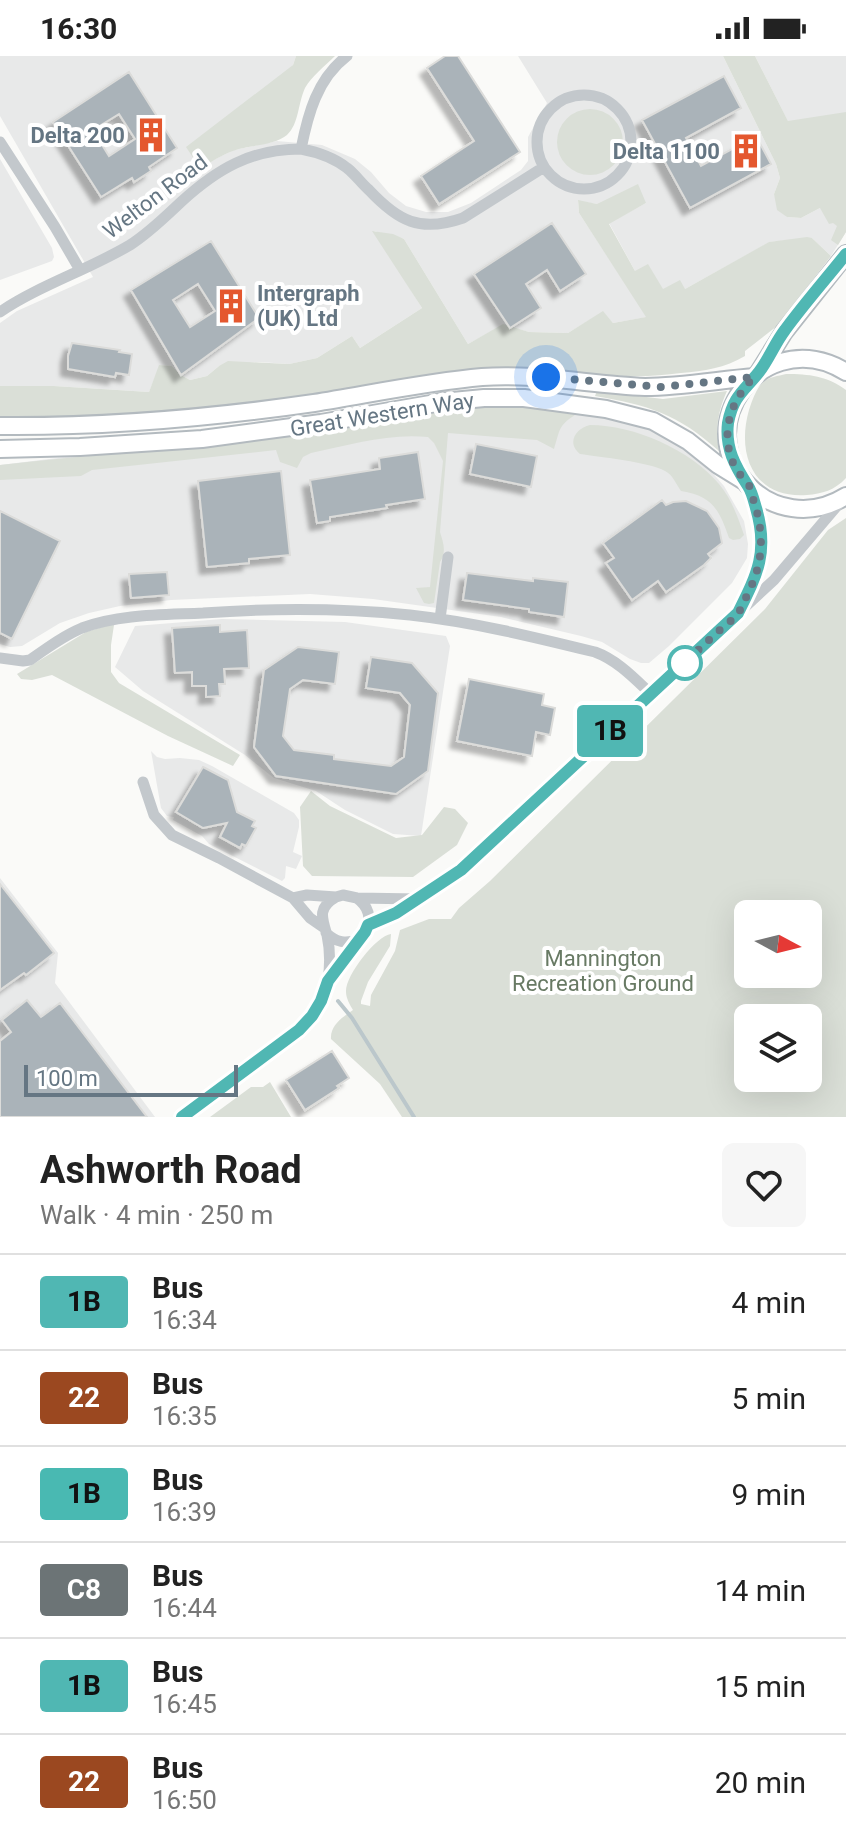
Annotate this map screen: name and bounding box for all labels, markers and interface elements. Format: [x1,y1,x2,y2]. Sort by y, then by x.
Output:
text: 16:30 [40,11,117,46]
building icon: Delta 200 [132,116,170,154]
place label: Delta 200 [30,123,125,148]
building icon: Delta 1100 [727,132,765,170]
place label: Delta 1100 [613,139,720,164]
street label: Welton Road [98,149,212,244]
place label: Intergraph (UK) Ltd [257,281,360,331]
building icon: Intergraph (UK) Ltd [212,287,250,325]
your location [526,357,566,397]
street label: Great Western Way [288,388,476,441]
unlabelled marker [668,646,702,680]
line badge: 1B [574,705,646,757]
text: 1B [593,714,627,747]
north arrow [734,900,822,988]
map controls [734,900,822,1092]
park label: Mannington Recreation Ground [512,946,694,996]
button: layers [734,1004,822,1092]
scale bar [24,1061,238,1097]
text: 100 m [36,1066,98,1091]
button: heart [722,1143,806,1227]
text: Ashworth Road [40,1148,302,1192]
text: Walk · 4 min · 250 m [40,1200,273,1230]
text: Bus [152,1270,203,1305]
text: 1B [67,1285,101,1318]
text: 4 min [732,1285,806,1320]
text: 16:34 [152,1305,217,1335]
text: Bus [152,1366,203,1401]
text: 22 [68,1381,100,1414]
text: 5 min [732,1381,806,1416]
text: 16:35 [152,1401,217,1431]
text: Bus [152,1462,203,1497]
text: 1B [67,1477,101,1510]
text: 9 min [732,1477,806,1512]
text: 16:39 [152,1497,217,1527]
text: Bus [152,1558,203,1593]
text: C8 [67,1573,101,1606]
text: 14 min [715,1573,806,1608]
text: 16:44 [152,1593,217,1623]
text: Bus [152,1654,203,1689]
text: 1B [67,1669,101,1702]
text: 15 min [715,1669,806,1704]
text: 16:45 [152,1689,217,1719]
text: Bus [152,1750,203,1785]
text: 22 [68,1765,100,1798]
text: 20 min [715,1765,806,1800]
text: 16:50 [152,1785,217,1815]

